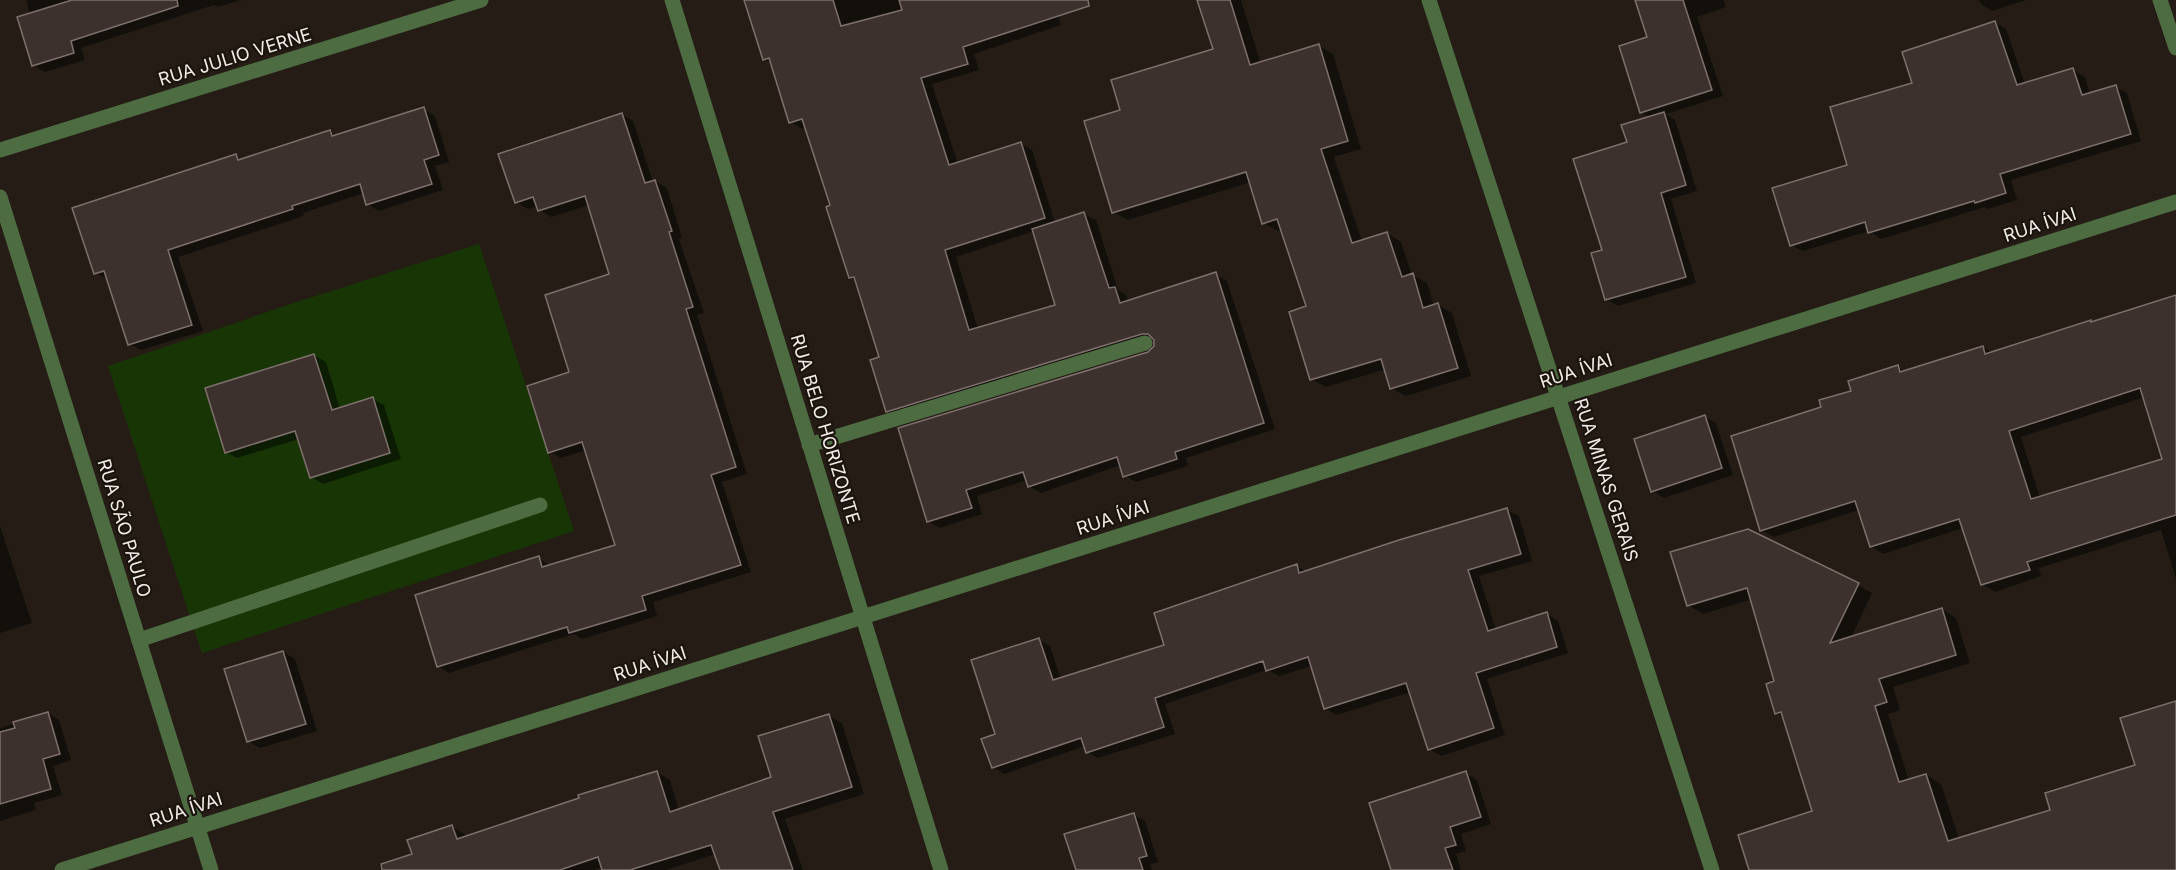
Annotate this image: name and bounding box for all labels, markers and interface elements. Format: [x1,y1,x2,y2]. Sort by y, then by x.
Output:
street label: RUA JULIO VERNE [156,23,314,90]
street label: RUA ÍVAI [2000,202,2079,246]
street label: RUA BELO HORIZONTE [787,331,864,526]
street label: RUA ÍVAI [1536,348,1615,392]
street label: RUA MINAS GERAIS [1570,396,1643,564]
street label: RUA SÃO PAULO [93,456,156,599]
street label: RUA ÍVAI [1073,495,1152,539]
street label: RUA ÍVAI [610,641,689,685]
street label: RUA ÍVAI [146,787,225,831]

